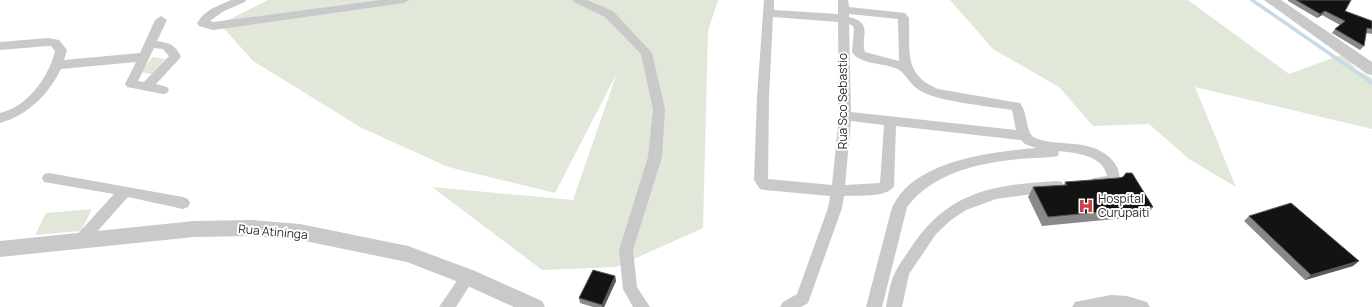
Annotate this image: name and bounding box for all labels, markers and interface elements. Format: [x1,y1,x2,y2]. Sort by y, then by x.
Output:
street label: Rua Sco Sebastio [834,53,851,149]
place label: Hospital Curupaiti [1098,190,1149,221]
hospital icon: Hospital Curupaiti [1077,197,1095,215]
street label: Rua Atininga [238,220,308,243]

